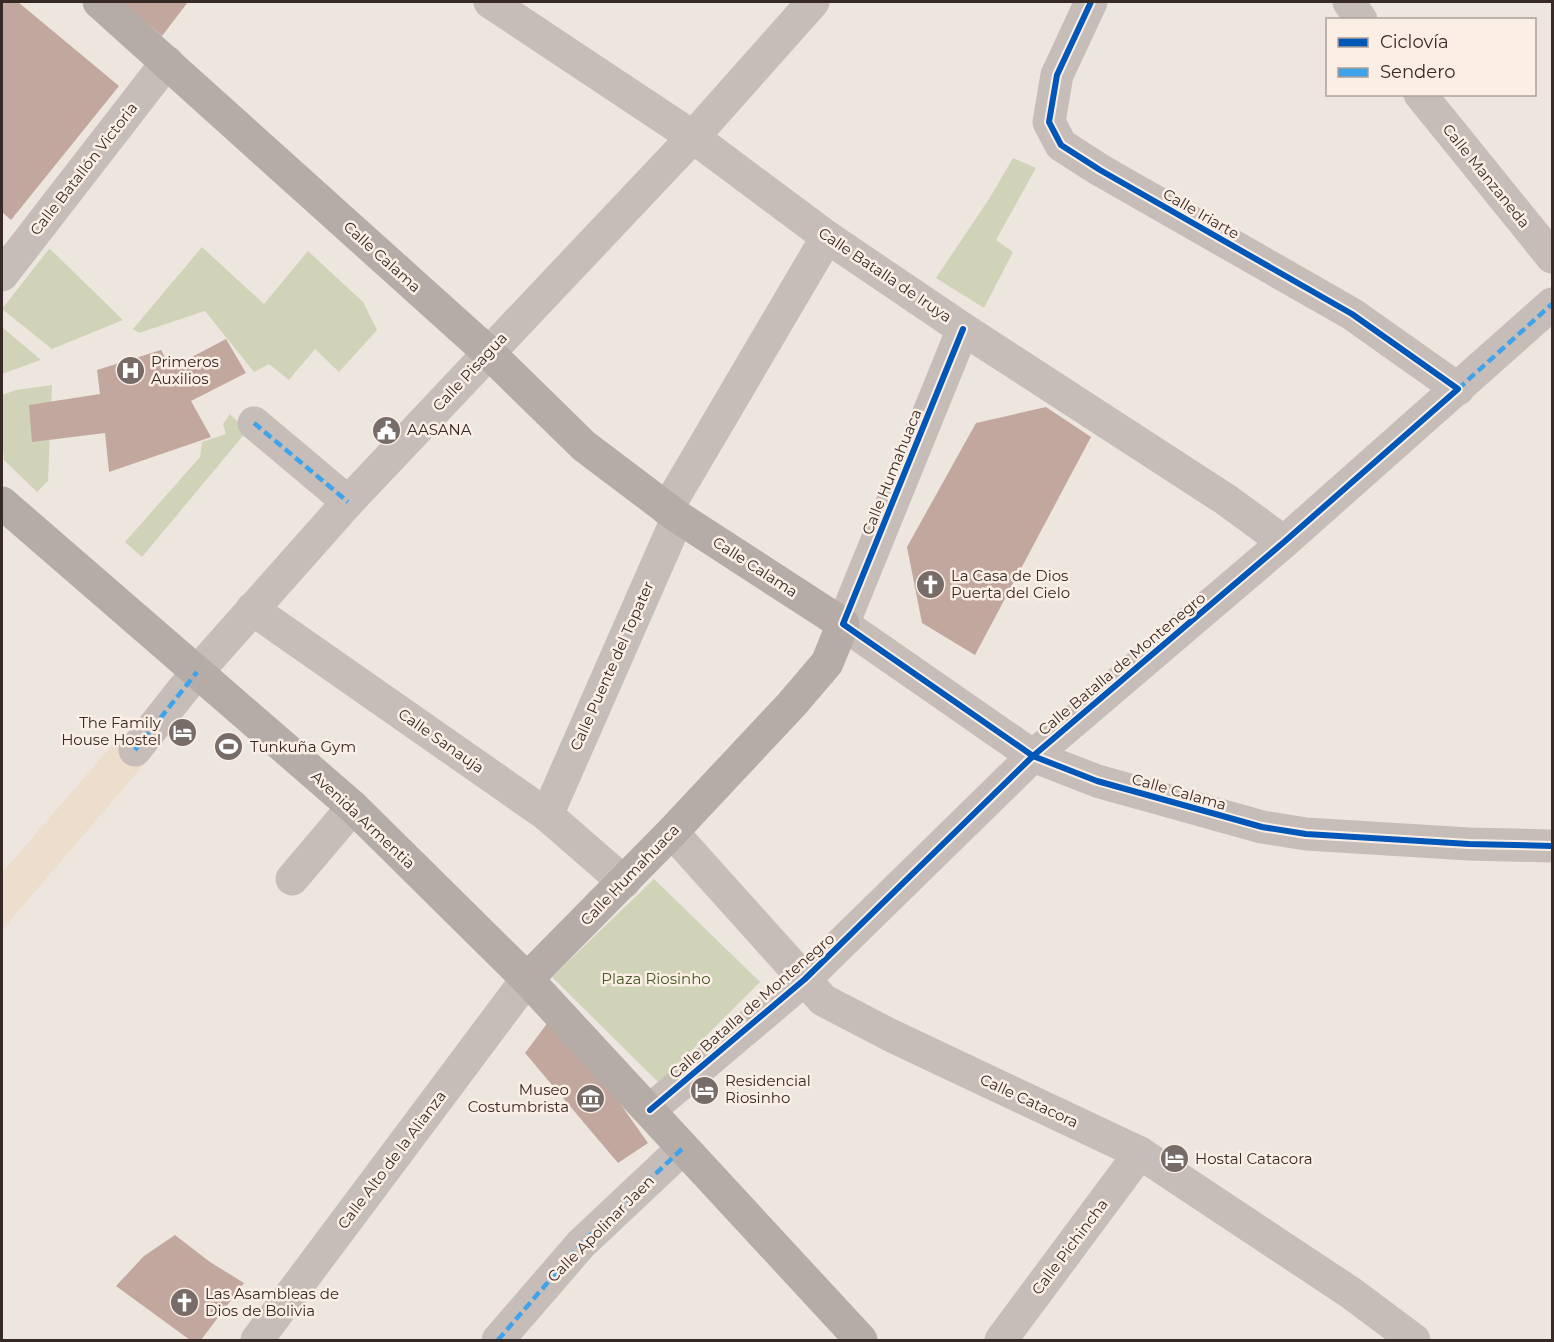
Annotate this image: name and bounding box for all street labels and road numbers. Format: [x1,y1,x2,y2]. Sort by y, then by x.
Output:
street label: Calle Batallón Victoria [26,98,141,239]
street label: Calle Manzaneda [1439,120,1534,232]
street label: Calle Iriarte [1160,184,1243,243]
street label: Calle Calama [340,217,425,296]
street label: Calle Batalla de Iruya [815,223,955,326]
street label: Calle Pisagua [428,328,511,415]
street label: Calle Humahuaca [858,406,925,537]
street label: Calle Calama [709,532,801,601]
street label: Calle Puente del Topater [566,578,658,753]
street label: Calle Batalla de Montenegro [1034,588,1209,739]
street label: Calle Sanauja [395,704,488,777]
street label: Avenida Armentia [307,767,419,873]
street label: Calle Calama [1130,769,1229,814]
street label: Calle Humahuaca [576,820,683,929]
street label: Calle Batalla de Montenegro [665,929,838,1083]
street label: Calle Catacora [977,1069,1081,1132]
street label: Calle Alto de la Alianza [333,1087,450,1233]
street label: Calle Apolinar Jaen [543,1171,658,1286]
street label: Calle Pichincha [1027,1195,1112,1298]

